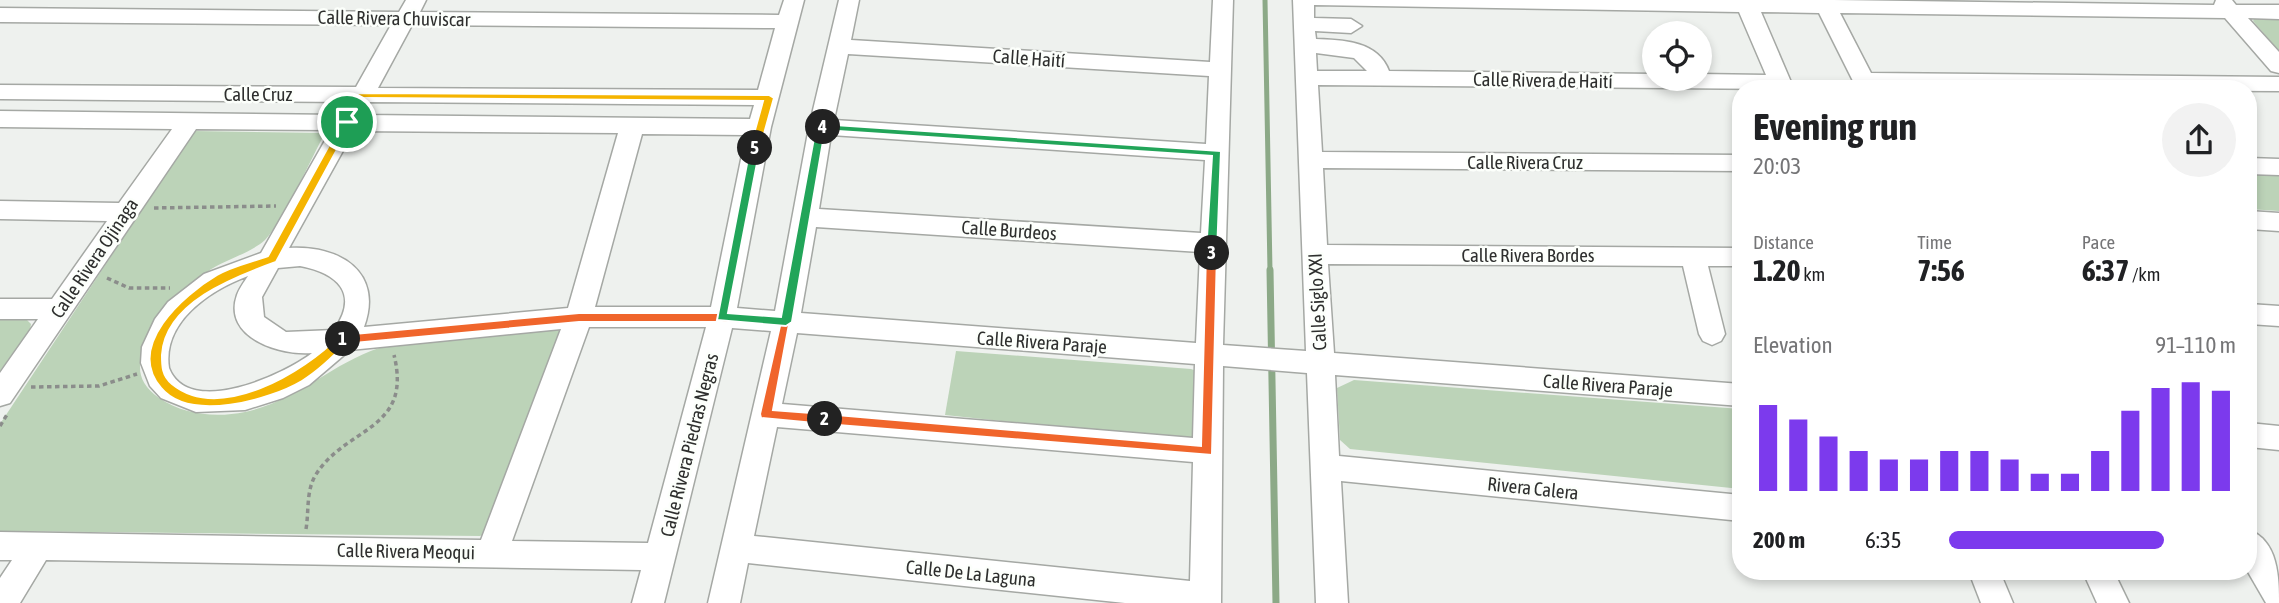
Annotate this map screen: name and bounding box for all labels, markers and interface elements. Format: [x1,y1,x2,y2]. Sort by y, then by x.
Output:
street label: Calle Rivera Chuviscar [318,6,471,30]
map controls [1642,21,1712,91]
button: locate [1642,21,1712,91]
street label: Calle Haití [992,44,1066,72]
street label: Calle Rivera de Haití [1473,68,1613,92]
street label: Calle Cruz [224,83,292,105]
pin [317,92,377,152]
icon: arrive [328,103,366,141]
button: share [2162,103,2236,177]
text: Evening run [1753,105,1917,148]
pin: 4 [806,110,840,144]
text: 4 [818,115,827,137]
pin: 5 [738,130,772,166]
text: 5 [750,136,759,158]
street label: Calle Rivera Cruz [1467,151,1583,173]
text: 20:03 [1753,153,1801,179]
street label: Calle Rivera Ojinaga [46,194,142,322]
street label: Calle Burdeos [961,216,1058,244]
text: Distance [1753,231,1814,253]
text: Time [1917,231,1952,253]
text: Pace [2082,231,2115,253]
pin: 3 [1194,236,1230,270]
text: 3 [1207,241,1216,263]
street label: Calle Rivera Bordes [1461,244,1595,266]
street label: Calle Siglo XXI [1303,253,1331,351]
text: 1.20 [1753,253,1801,287]
text: 7:56 [1917,253,1965,287]
text: 6:37 [2082,253,2129,287]
text: km [1801,263,1825,285]
text: /km [2129,263,2160,285]
pin: 1 [326,322,360,356]
street label: Calle Rivera Paraje [976,326,1108,358]
text: 1 [338,327,347,349]
text: Elevation [1753,332,1833,358]
text: 91–110 m [2155,332,2236,358]
street label: Calle Rivera Piedras Negras [656,351,723,539]
street label: Calle Rivera Paraje [1542,369,1674,401]
pin: 2 [808,402,842,436]
text: 2 [820,407,829,429]
street label: Rivera Calera [1486,472,1580,504]
text: 200 m [1753,527,1805,553]
text: 6:35 [1865,527,1902,553]
street label: Calle Rivera Meoqui [337,539,475,563]
street label: Calle De La Laguna [905,555,1037,591]

